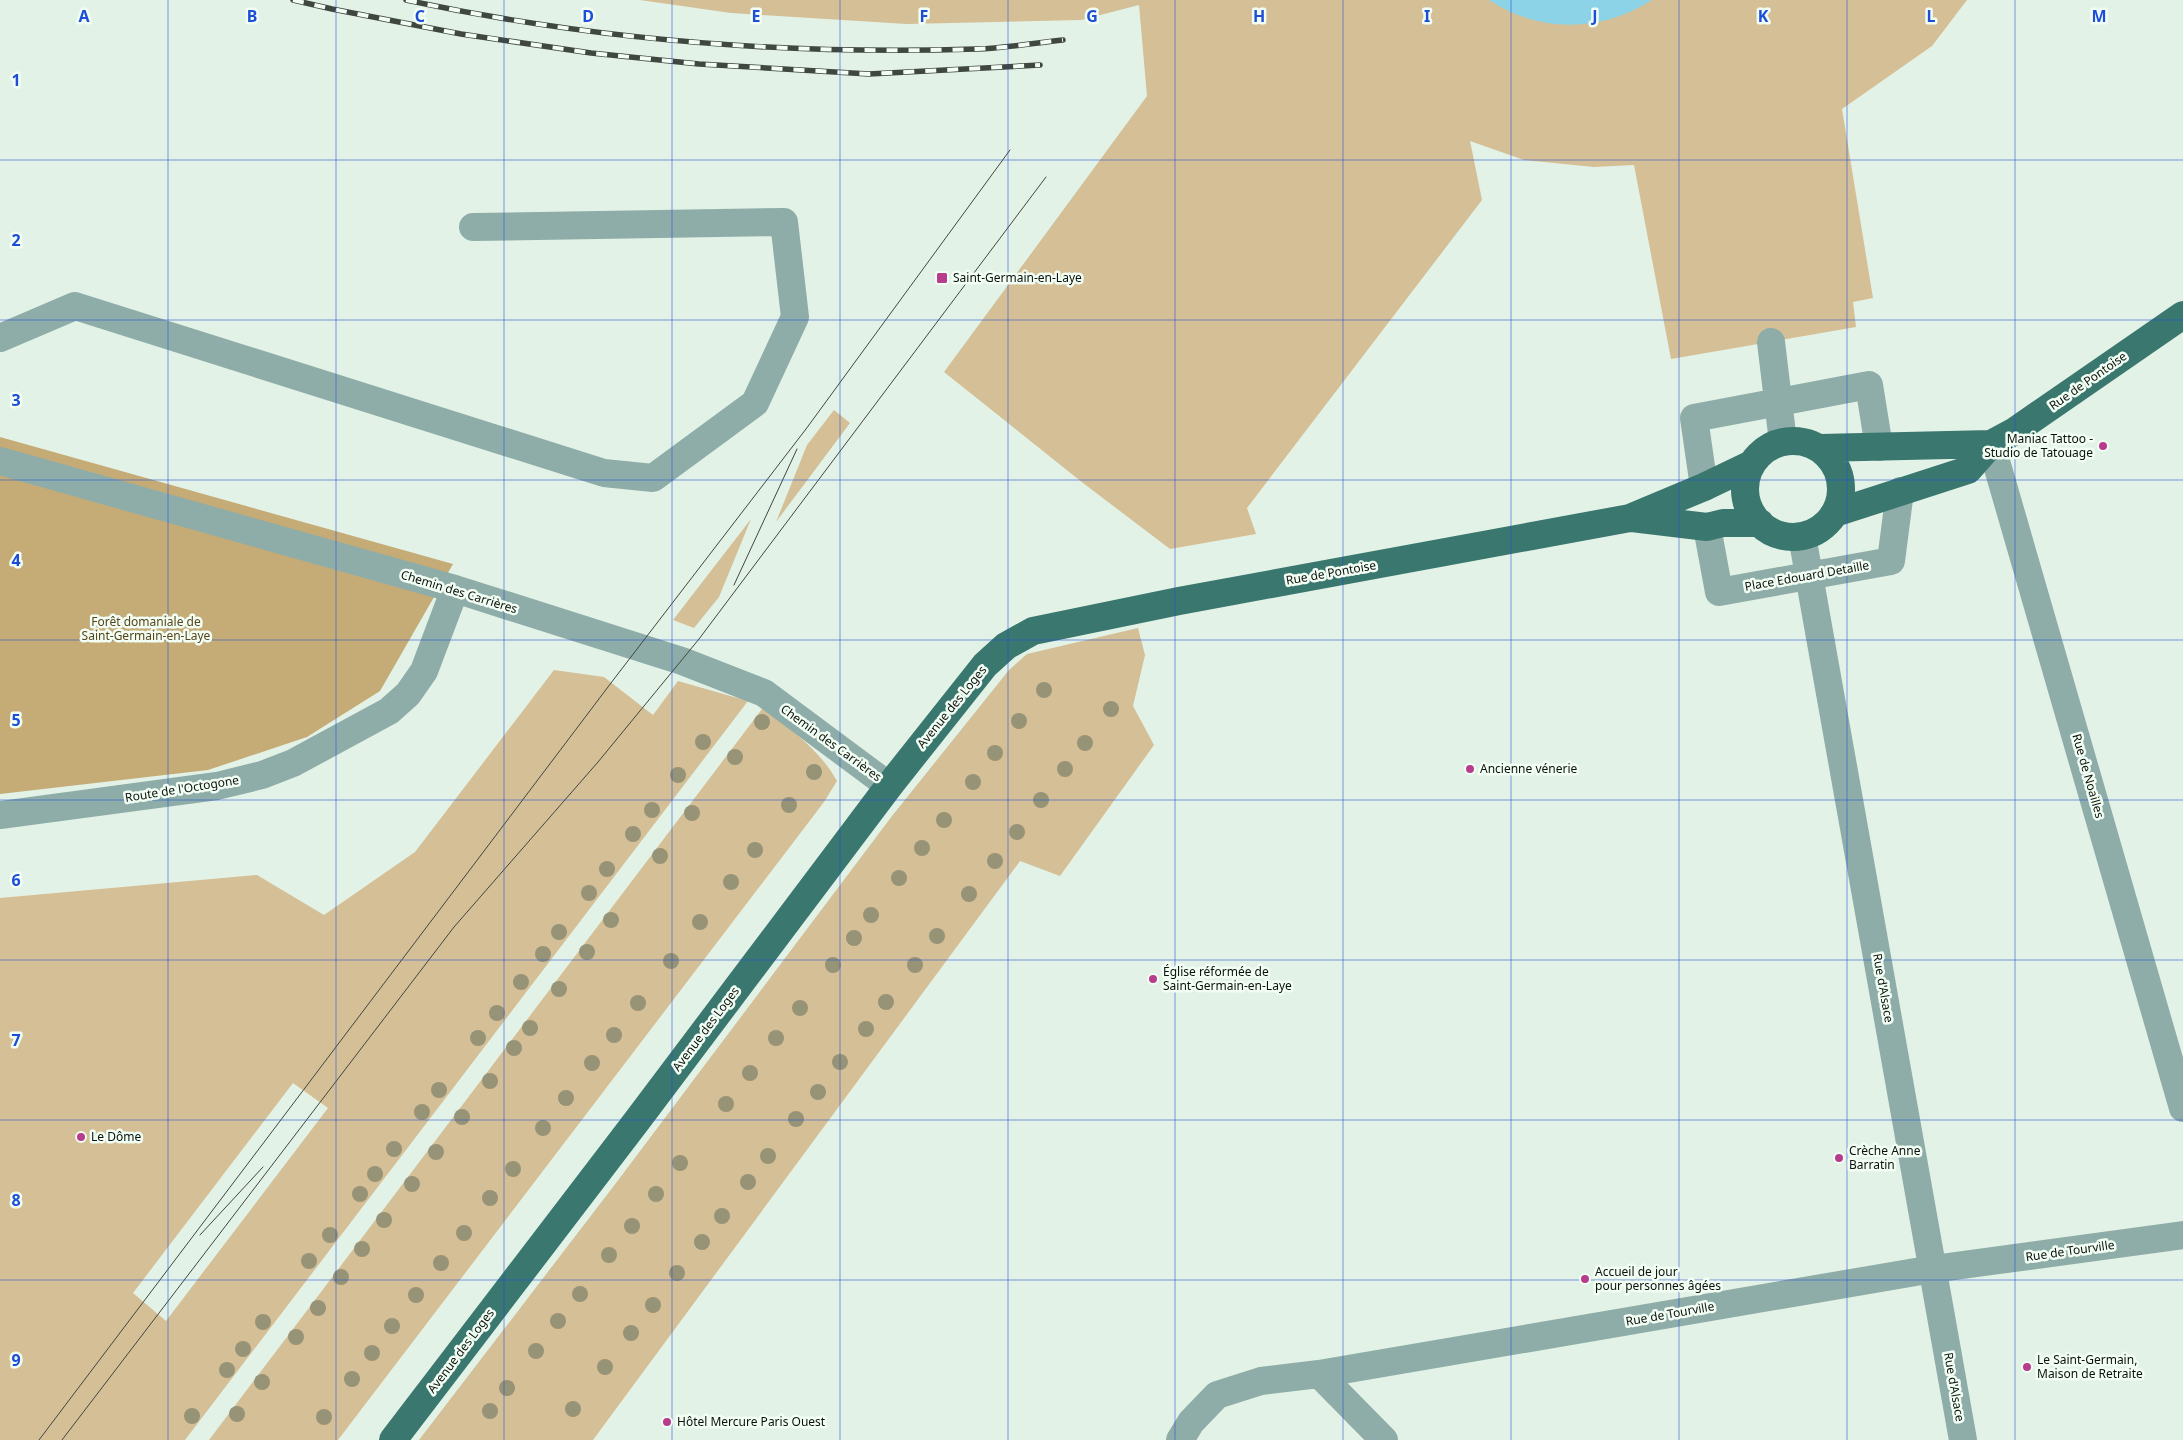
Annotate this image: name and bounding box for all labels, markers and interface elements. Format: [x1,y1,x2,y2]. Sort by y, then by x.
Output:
text: A [78,5,90,27]
text: B [247,5,257,27]
text: C [415,5,425,27]
text: D [582,5,594,27]
text: E [752,5,761,27]
text: F [920,5,928,27]
text: G [1086,5,1098,27]
text: H [1253,5,1265,27]
text: I [1424,5,1430,27]
text: J [1590,5,1598,27]
text: K [1758,5,1769,27]
text: L [1927,5,1936,27]
text: M [2091,5,2107,27]
text: 1 [11,69,21,91]
text: 2 [11,229,21,251]
place label: Saint-Germain-en-Laye [953,269,1082,286]
marker: Saint-Germain-en-Laye [935,271,949,285]
street label: Rue de Pontoise [2045,347,2130,414]
text: 3 [11,389,21,411]
place label: Maniac Tattoo - Studio de Tatouage [1984,430,2093,461]
marker: Maniac Tattoo - Studio de Tatouage [2097,440,2109,452]
text: 4 [11,549,21,571]
street label: Rue de Pontoise [1285,556,1378,589]
street label: Place Edouard Detaille [1743,556,1871,595]
street label: Chemin des Carrières [399,566,520,617]
park label: Forêt domaniale de Saint-Germain-en-Laye [82,613,211,644]
street label: Avenue des Loges [913,662,990,752]
street label: Chemin des Carrières [777,700,885,785]
text: 5 [11,709,21,731]
street label: Rue de Noailles [2068,732,2109,820]
place label: Ancienne vénerie [1480,760,1578,777]
marker: Ancienne vénerie [1464,763,1476,775]
street label: Route de l'Octogone [124,771,240,806]
text: 6 [11,869,21,891]
street label: Rue d'Alsace [1869,952,1898,1024]
place label: Église réformée de Saint-Germain-en-Laye [1163,963,1292,994]
marker: Église réformée de Saint-Germain-en-Laye [1147,973,1159,985]
street label: Avenue des Loges [668,983,743,1074]
text: 7 [11,1029,21,1051]
place label: Le Dôme [91,1128,141,1145]
marker: Le Dôme [75,1131,87,1143]
place label: Crèche Anne Barratin [1849,1142,1921,1173]
marker: Crèche Anne Barratin [1833,1152,1845,1164]
text: 8 [11,1189,21,1211]
street label: Rue de Tourville [2024,1236,2116,1265]
place label: Accueil de jour pour personnes âgées [1595,1263,1721,1294]
marker: Accueil de jour pour personnes âgées [1579,1273,1591,1285]
street label: Rue de Tourville [1624,1297,1716,1330]
street label: Avenue des Loges [423,1305,498,1396]
text: 9 [11,1349,21,1371]
street label: Rue d'Alsace [1940,1351,1969,1423]
place label: Le Saint-Germain, Maison de Retraite [2037,1351,2143,1382]
marker: Le Saint-Germain, Maison de Retraite [2021,1361,2033,1373]
place label: Hôtel Mercure Paris Ouest [677,1413,826,1430]
marker: Hôtel Mercure Paris Ouest [661,1416,673,1428]

